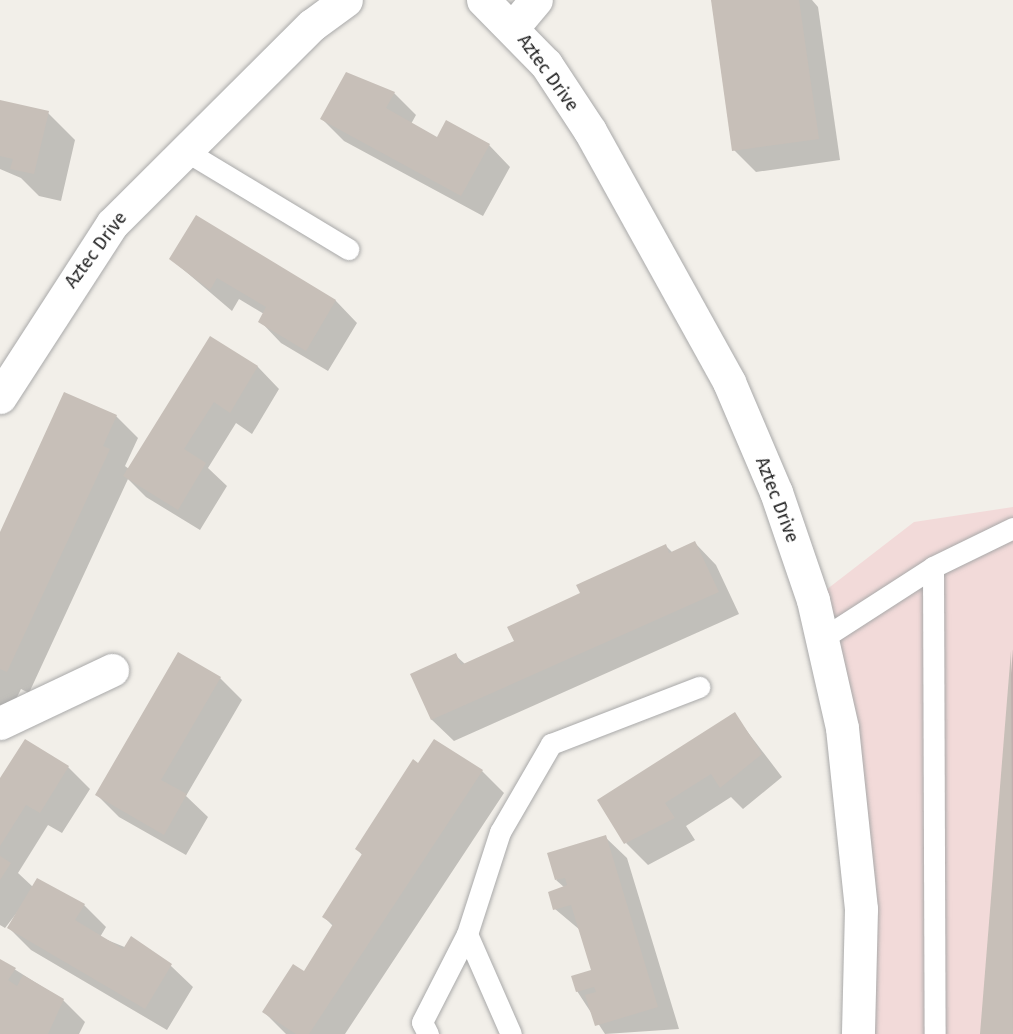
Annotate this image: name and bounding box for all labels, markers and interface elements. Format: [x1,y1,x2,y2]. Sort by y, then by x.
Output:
street label: Aztec Drive [513,30,583,116]
street label: Aztec Drive [60,208,132,292]
street label: Aztec Drive [751,454,803,546]

